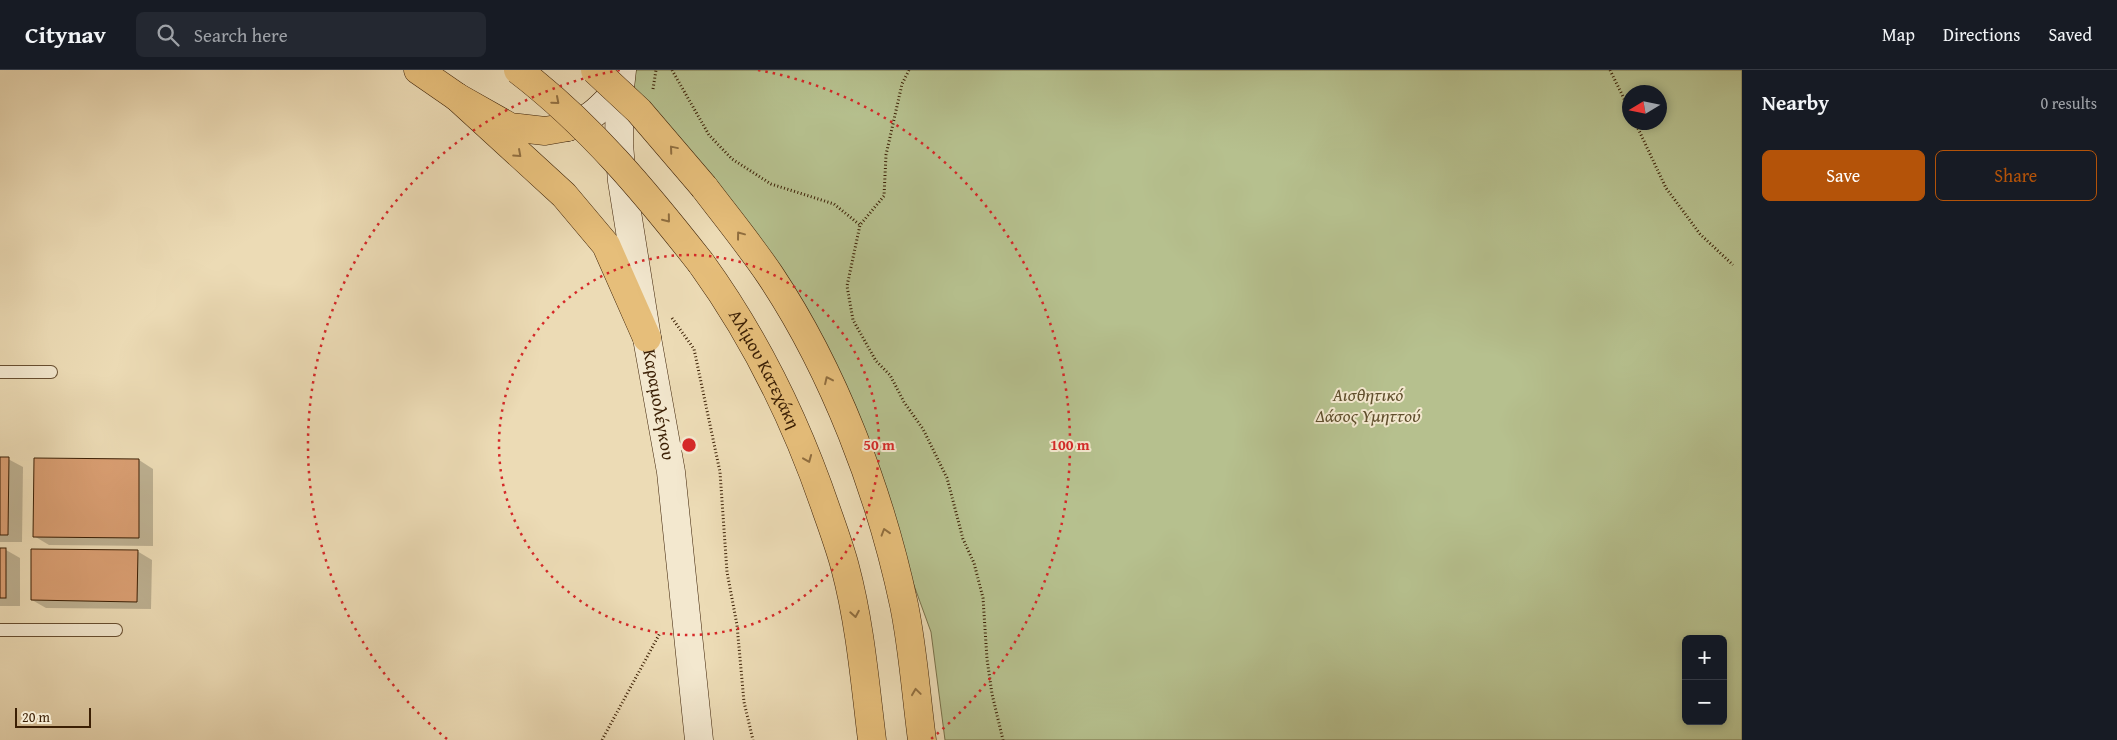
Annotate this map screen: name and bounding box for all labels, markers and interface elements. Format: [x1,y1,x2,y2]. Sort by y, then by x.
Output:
search box [136,12,486,57]
text: Citynav [25,17,106,52]
icon: search [154,21,182,49]
text: Search here [194,21,288,49]
text: Map [1882,21,1915,48]
text: Directions [1943,21,2020,48]
text: Saved [2048,21,2092,48]
north arrow [1622,85,1667,130]
text: Nearby [1762,87,1829,118]
text: 0 results [2040,91,2097,115]
one-way arrow [550,95,559,104]
one-way arrow [669,146,678,155]
one-way arrow [513,148,522,157]
button: Save [1762,150,1925,201]
button: Share [1935,150,2097,201]
one-way arrow [661,214,670,223]
one-way arrow [738,232,746,241]
street label: Αλίμου Κατεχάκη [722,304,807,433]
street label: Καραμολέγκου [636,347,683,462]
one-way arrow [824,376,834,385]
park label: Αισθητικό Δάσος Υμηττού [1315,381,1421,429]
text: 50 m [863,434,895,455]
text: 100 m [1050,434,1090,455]
centre of rings [680,436,698,454]
one-way arrow [802,454,812,463]
one-way arrow [880,529,890,537]
one-way arrow [849,610,859,619]
map controls [1682,635,1727,725]
button: + [1682,635,1727,680]
button: − [1682,680,1727,725]
one-way arrow [911,687,921,696]
scale bar [15,705,91,728]
text: 20 m [22,707,50,727]

